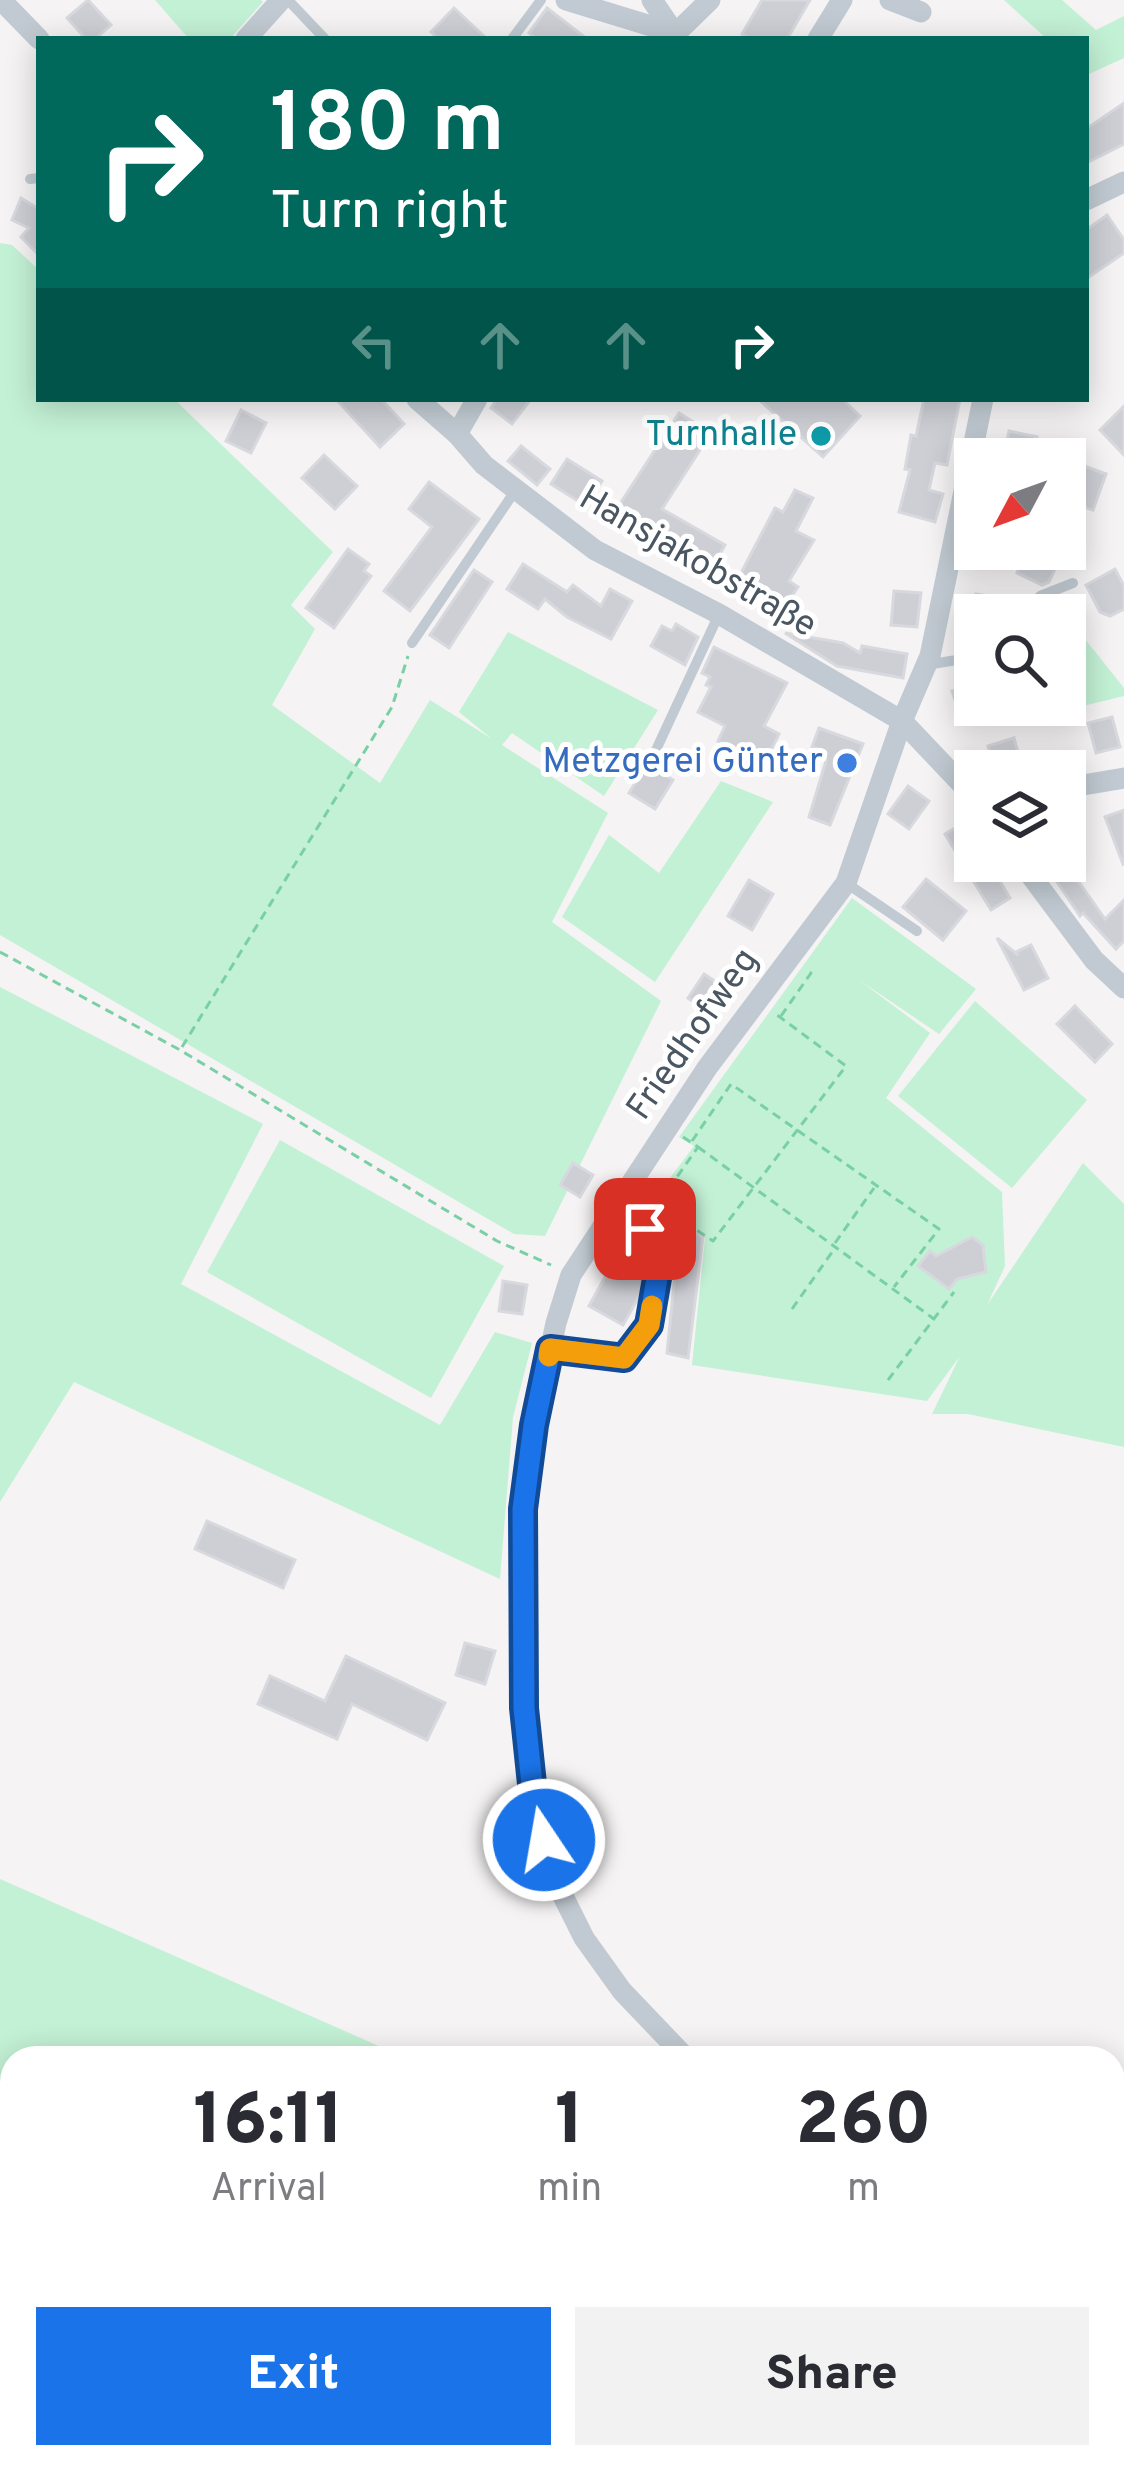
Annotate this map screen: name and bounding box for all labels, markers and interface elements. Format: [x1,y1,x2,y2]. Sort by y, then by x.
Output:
text: 180 m [270,75,505,181]
icon: right [72,84,228,240]
text: Turn right [270,179,509,248]
icon: left [341,312,407,378]
icon: ahead [467,312,533,378]
icon: ahead [593,312,659,378]
icon: right [719,312,785,378]
place label: Turnhalle [645,413,797,459]
marker: Turnhalle [808,423,834,449]
north arrow [954,438,1086,570]
map controls [954,438,1086,882]
street label: Hansjakobstraße [570,476,824,650]
button: search [954,594,1086,726]
place label: Metzgerei Günter [542,740,823,786]
marker: Metzgerei Günter [834,750,860,776]
button: layers [954,750,1086,882]
street label: Friedhofweg [618,940,770,1130]
pin [594,1178,696,1280]
icon: arrive [612,1196,678,1262]
position arrow [481,1777,607,1903]
text: 16:11 [193,2078,344,2170]
text: 1 [555,2078,584,2170]
text: 260 [795,2078,932,2170]
text: Arrival [211,2166,327,2215]
text: min [537,2166,602,2215]
text: m [847,2166,880,2215]
button: Exit [36,2307,551,2445]
button: Share [575,2307,1089,2445]

